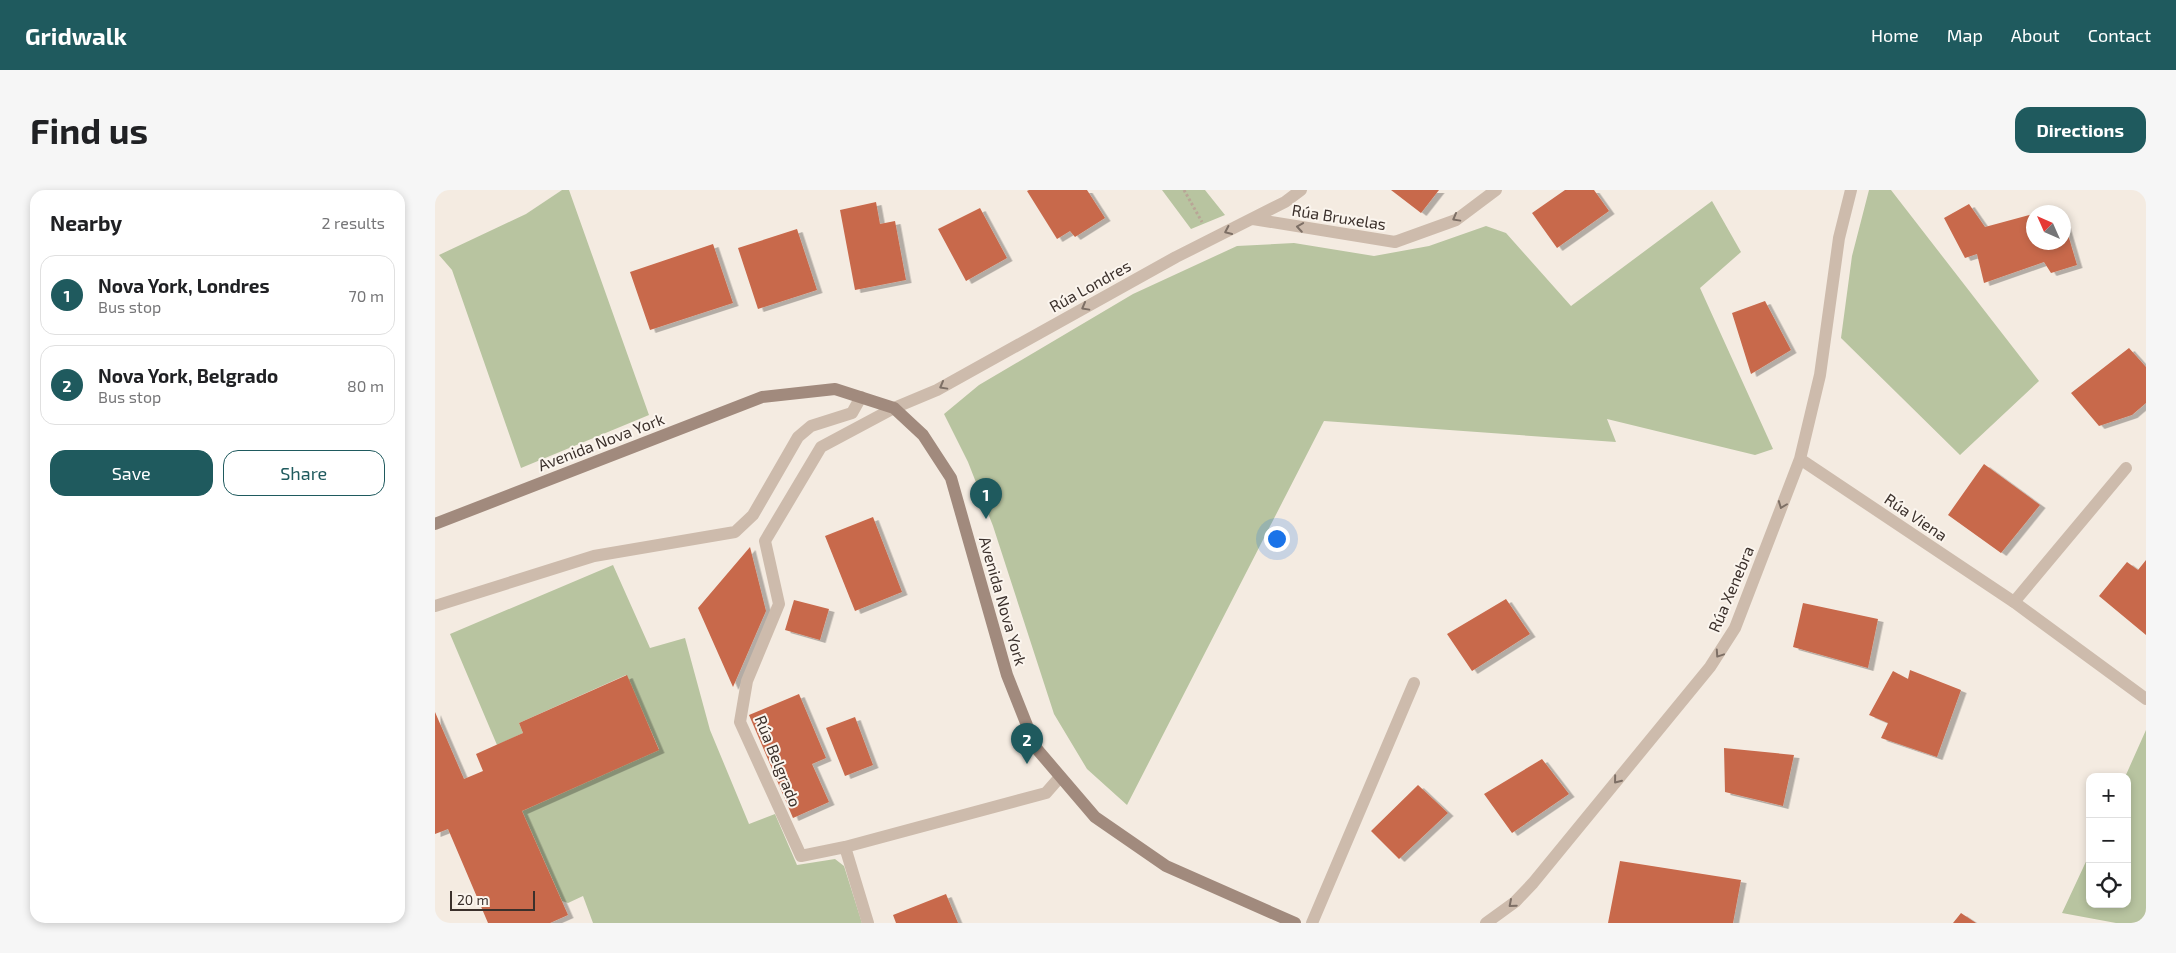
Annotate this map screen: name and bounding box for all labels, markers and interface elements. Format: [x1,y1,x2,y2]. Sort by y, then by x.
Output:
text: Gridwalk [25,21,127,50]
text: Home [1871,24,1919,46]
text: Map [1947,24,1983,46]
text: About [2011,24,2060,46]
text: Contact [2088,24,2151,46]
button: Directions [2015,107,2146,153]
text: Find us [30,109,148,151]
street label: Rúa Bruxelas [1290,200,1388,233]
north arrow [2026,205,2071,250]
text: Nearby [50,210,122,235]
one-way arrow [1453,212,1462,222]
text: 2 results [322,213,385,232]
one-way arrow [1296,222,1304,232]
one-way arrow [1225,224,1234,234]
street label: Rúa Londres [1046,255,1134,316]
text: Nova York, Londres [98,274,270,297]
text: 1 [64,286,70,305]
text: 70 m [349,286,384,305]
text: Bus stop [98,297,161,316]
one-way arrow [1082,301,1091,311]
text: Nova York, Belgrado [98,364,278,387]
text: 2 [62,376,72,395]
text: 80 m [347,376,384,395]
one-way arrow [940,380,949,390]
text: Bus stop [98,387,161,406]
street label: Avenida Nova York [535,409,667,474]
button: Save [50,450,213,496]
button: Share [223,450,385,496]
pin: 1 [970,478,1002,519]
street label: Rúa Viena [1881,489,1951,544]
one-way arrow [1778,500,1788,509]
your location [1264,526,1290,552]
street label: Avenida Nova York [976,534,1031,668]
street label: Rúa Xenebra [1704,543,1757,635]
one-way arrow [1716,648,1725,658]
street label: Rúa Belgrado [751,712,805,809]
pin: 2 [1011,723,1043,764]
map controls [2086,773,2131,908]
button: + [2086,773,2131,818]
one-way arrow [1613,775,1622,784]
button: − [2086,818,2131,863]
button: locate [2086,863,2131,908]
scale bar [450,888,535,911]
text: 20 m [457,891,489,908]
one-way arrow [1508,898,1517,907]

